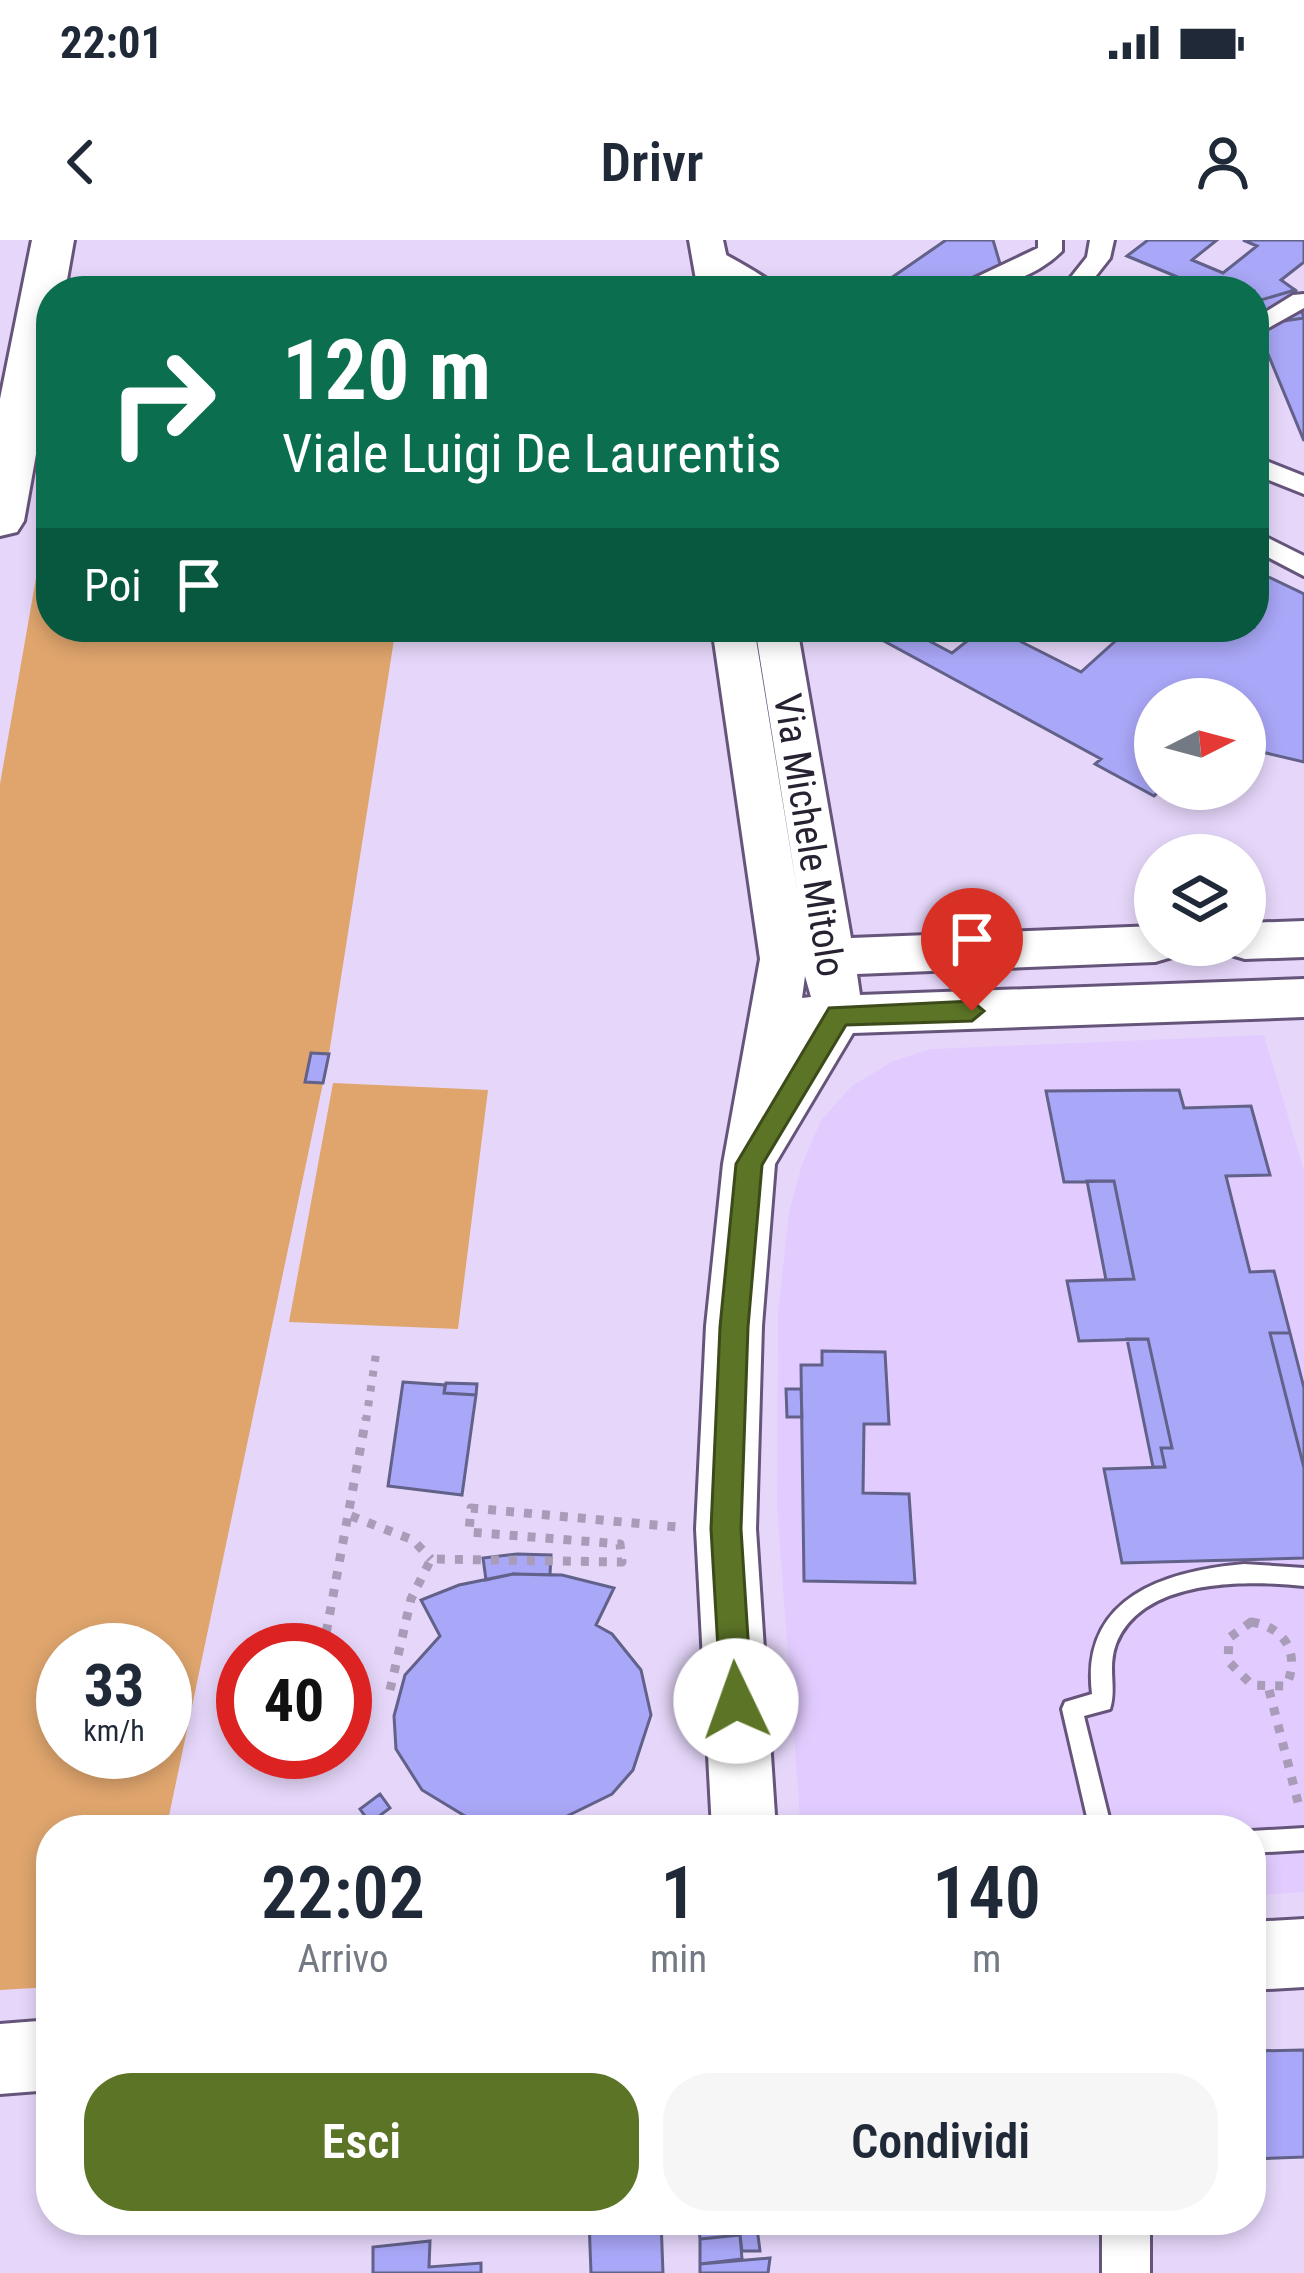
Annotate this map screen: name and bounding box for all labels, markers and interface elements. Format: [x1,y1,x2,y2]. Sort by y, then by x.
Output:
text: 22:01 [60,16,163,69]
icon: back [48,129,114,195]
icon: person [1190,129,1256,195]
text: Drivr [601,131,703,194]
text: 120 m [282,321,491,420]
icon: right [84,324,240,480]
text: Viale Luigi De Laurentis [282,422,782,485]
icon: arrive [166,552,232,618]
text: Poi [84,559,142,612]
north arrow [1134,678,1266,810]
map controls [1134,678,1266,966]
street label: Via Michele Mitolo [764,690,854,980]
button: layers [1134,834,1266,966]
pin [921,888,1023,1011]
icon: arrive [939,906,1005,972]
speed limit sign: 40 [216,1623,372,1779]
position arrow [673,1638,799,1764]
text: 33 [84,1650,144,1721]
text: km/h [83,1713,145,1748]
text: 22:02 [261,1851,425,1936]
text: 1 [661,1851,697,1936]
text: 140 [932,1851,1041,1936]
text: Arrivo [297,1936,389,1982]
text: min [650,1936,707,1982]
text: m [972,1936,1001,1982]
button: Esci [84,2073,639,2211]
button: Condividi [663,2073,1218,2211]

